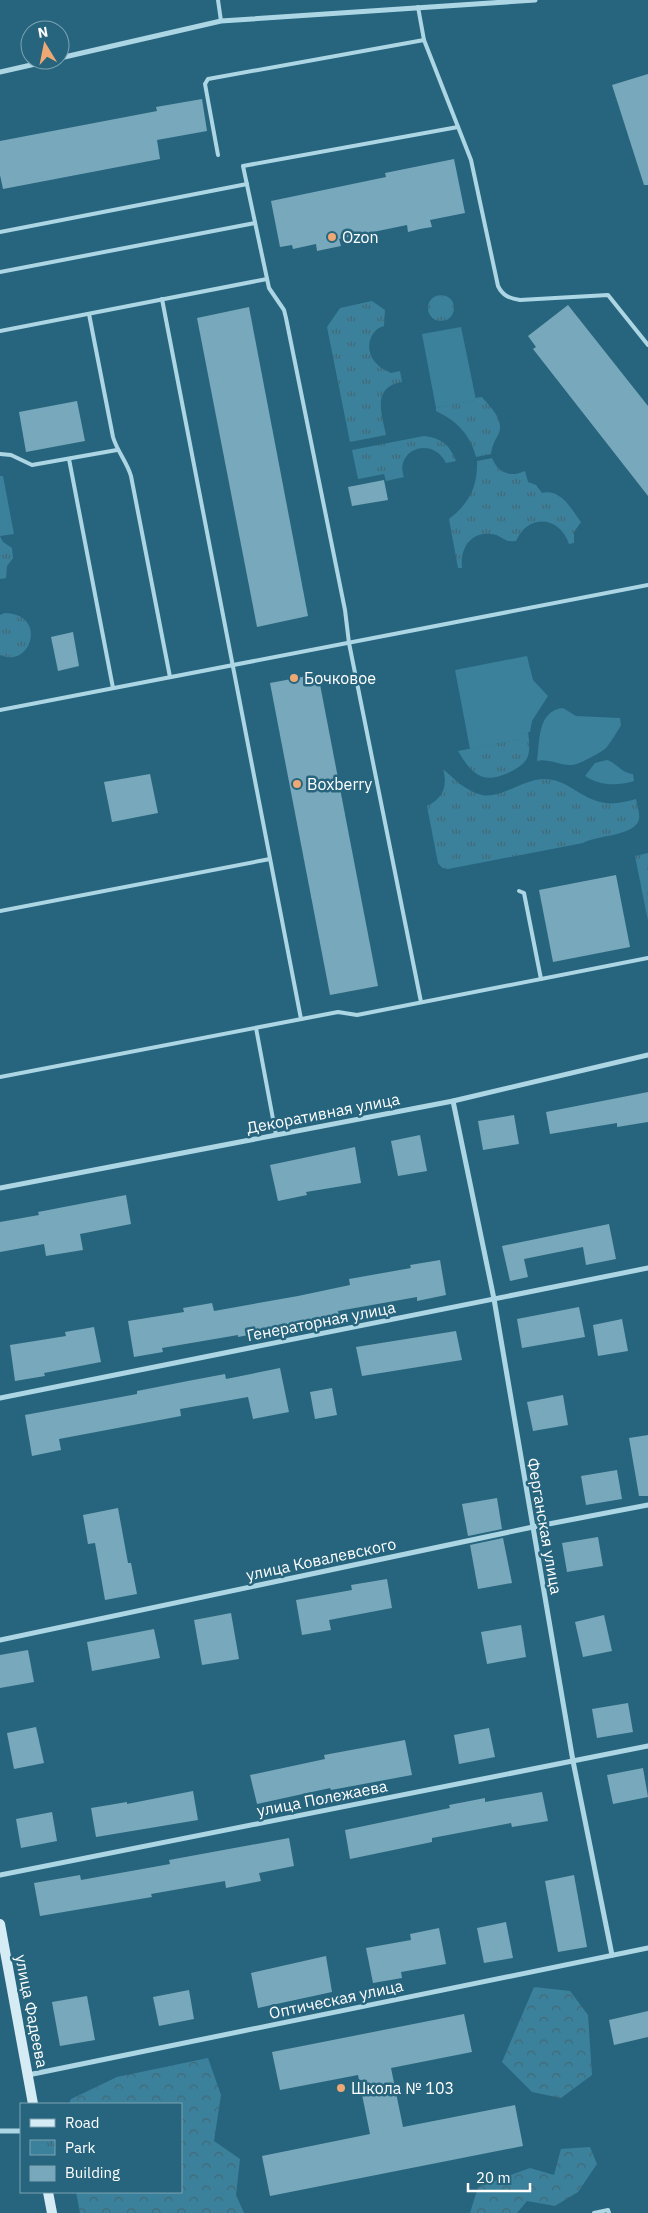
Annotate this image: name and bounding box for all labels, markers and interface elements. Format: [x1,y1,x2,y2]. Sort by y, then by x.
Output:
north arrow [20,20,70,70]
text: N [36,22,49,42]
place label: Ozon [342,227,379,247]
marker: Ozon [326,231,338,243]
place label: Бочковое [304,668,376,688]
marker: Бочковое [288,672,300,684]
place label: Boxberry [307,774,372,794]
marker: Boxberry [291,778,303,790]
street label: Декоративная улица [245,1088,402,1138]
street label: Генераторная улица [245,1297,398,1345]
street label: Ферганская улица [523,1456,567,1596]
street label: улица Ковалевского [244,1533,398,1585]
street label: улица Полежаева [255,1775,389,1820]
street label: улица Фадеева [11,1953,53,2070]
street label: Оптическая улица [267,1975,405,2023]
place label: Школа № 103 [351,2078,454,2098]
marker: Школа № 103 [335,2082,347,2094]
legend [20,2103,182,2193]
text: Road [65,2113,100,2132]
text: Park [65,2138,95,2157]
scale bar [468,2160,530,2192]
text: Building [65,2163,120,2182]
text: 20 m [476,2168,511,2187]

